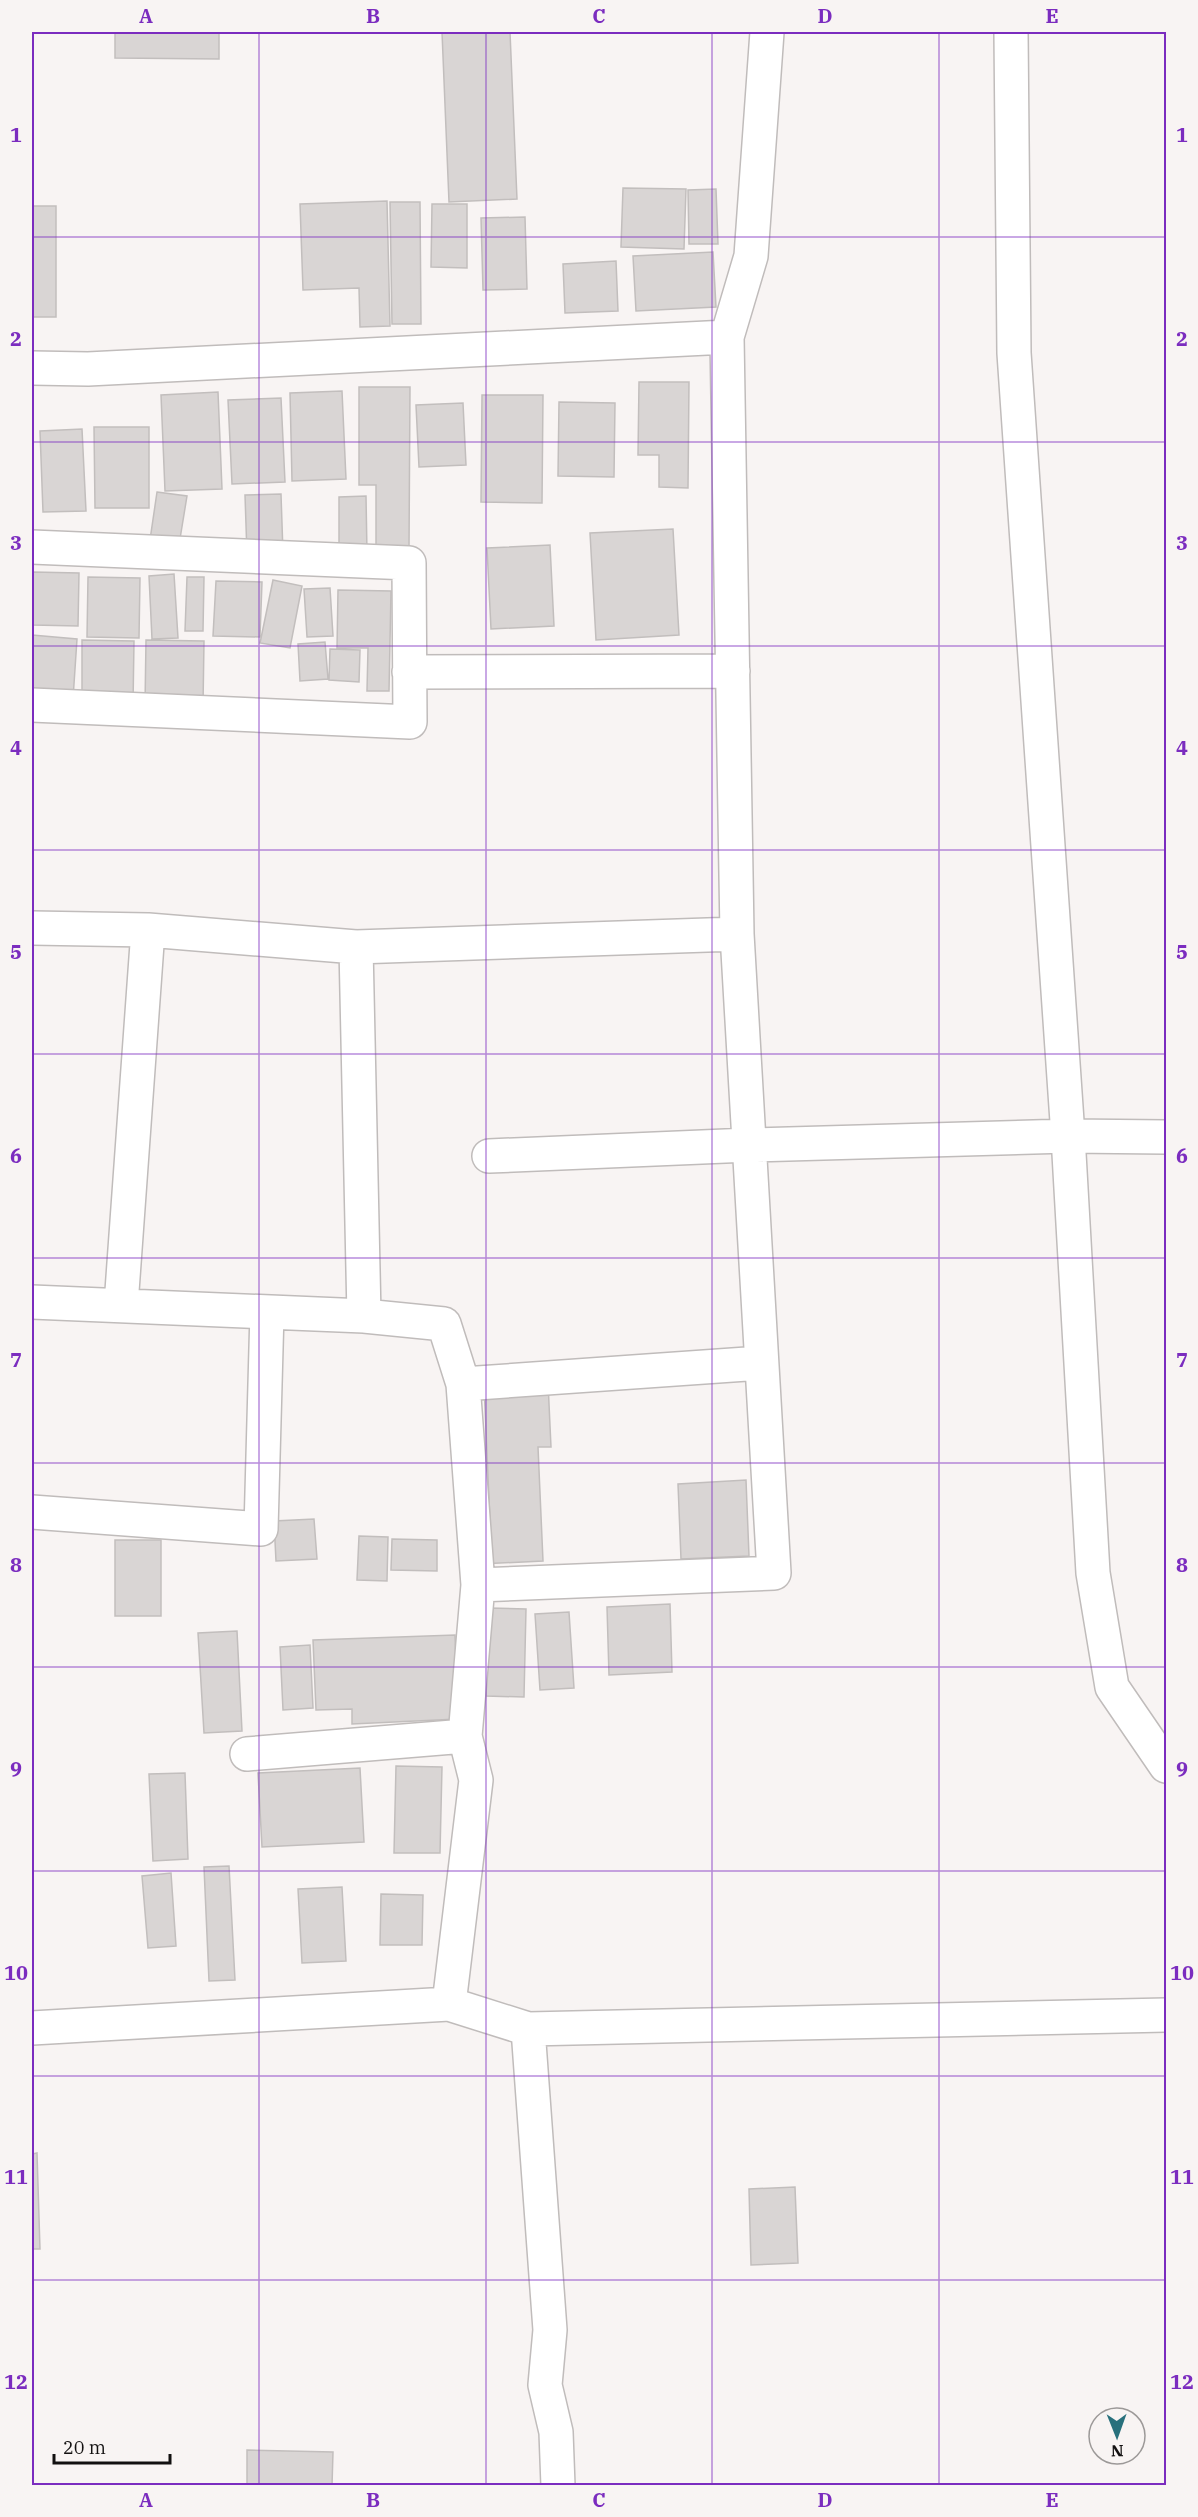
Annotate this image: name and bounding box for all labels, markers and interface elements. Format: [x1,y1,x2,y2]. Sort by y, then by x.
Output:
text: A [139,2,153,29]
text: B [366,2,380,29]
text: C [592,2,606,29]
text: D [817,2,833,29]
text: E [1045,2,1059,29]
text: 1 [10,121,22,148]
text: 1 [1176,121,1188,148]
text: 2 [10,325,22,352]
text: 2 [1176,325,1188,352]
text: 3 [10,529,22,556]
text: 3 [1176,529,1188,556]
text: 4 [10,734,22,761]
text: 4 [1176,734,1188,761]
text: 5 [10,938,22,965]
text: 5 [1176,938,1188,965]
text: 6 [10,1142,22,1169]
text: 6 [1176,1142,1188,1169]
text: 7 [10,1346,22,1373]
text: 7 [1176,1346,1188,1373]
text: 8 [10,1551,22,1578]
text: 8 [1176,1551,1188,1578]
text: 9 [10,1755,22,1782]
text: 9 [1176,1755,1188,1782]
text: 10 [4,1959,28,1986]
text: 10 [1170,1959,1194,1986]
text: 11 [4,2163,28,2190]
text: 11 [1170,2163,1194,2190]
text: 12 [4,2368,28,2395]
text: 12 [1170,2368,1194,2395]
north arrow [1087,2406,1147,2466]
scale bar [54,2427,170,2465]
text: 20 m [63,2436,106,2459]
text: N [1111,2441,1124,2461]
text: A [139,2486,153,2513]
text: B [366,2486,380,2513]
text: C [592,2486,606,2513]
text: D [817,2486,833,2513]
text: E [1045,2486,1059,2513]

